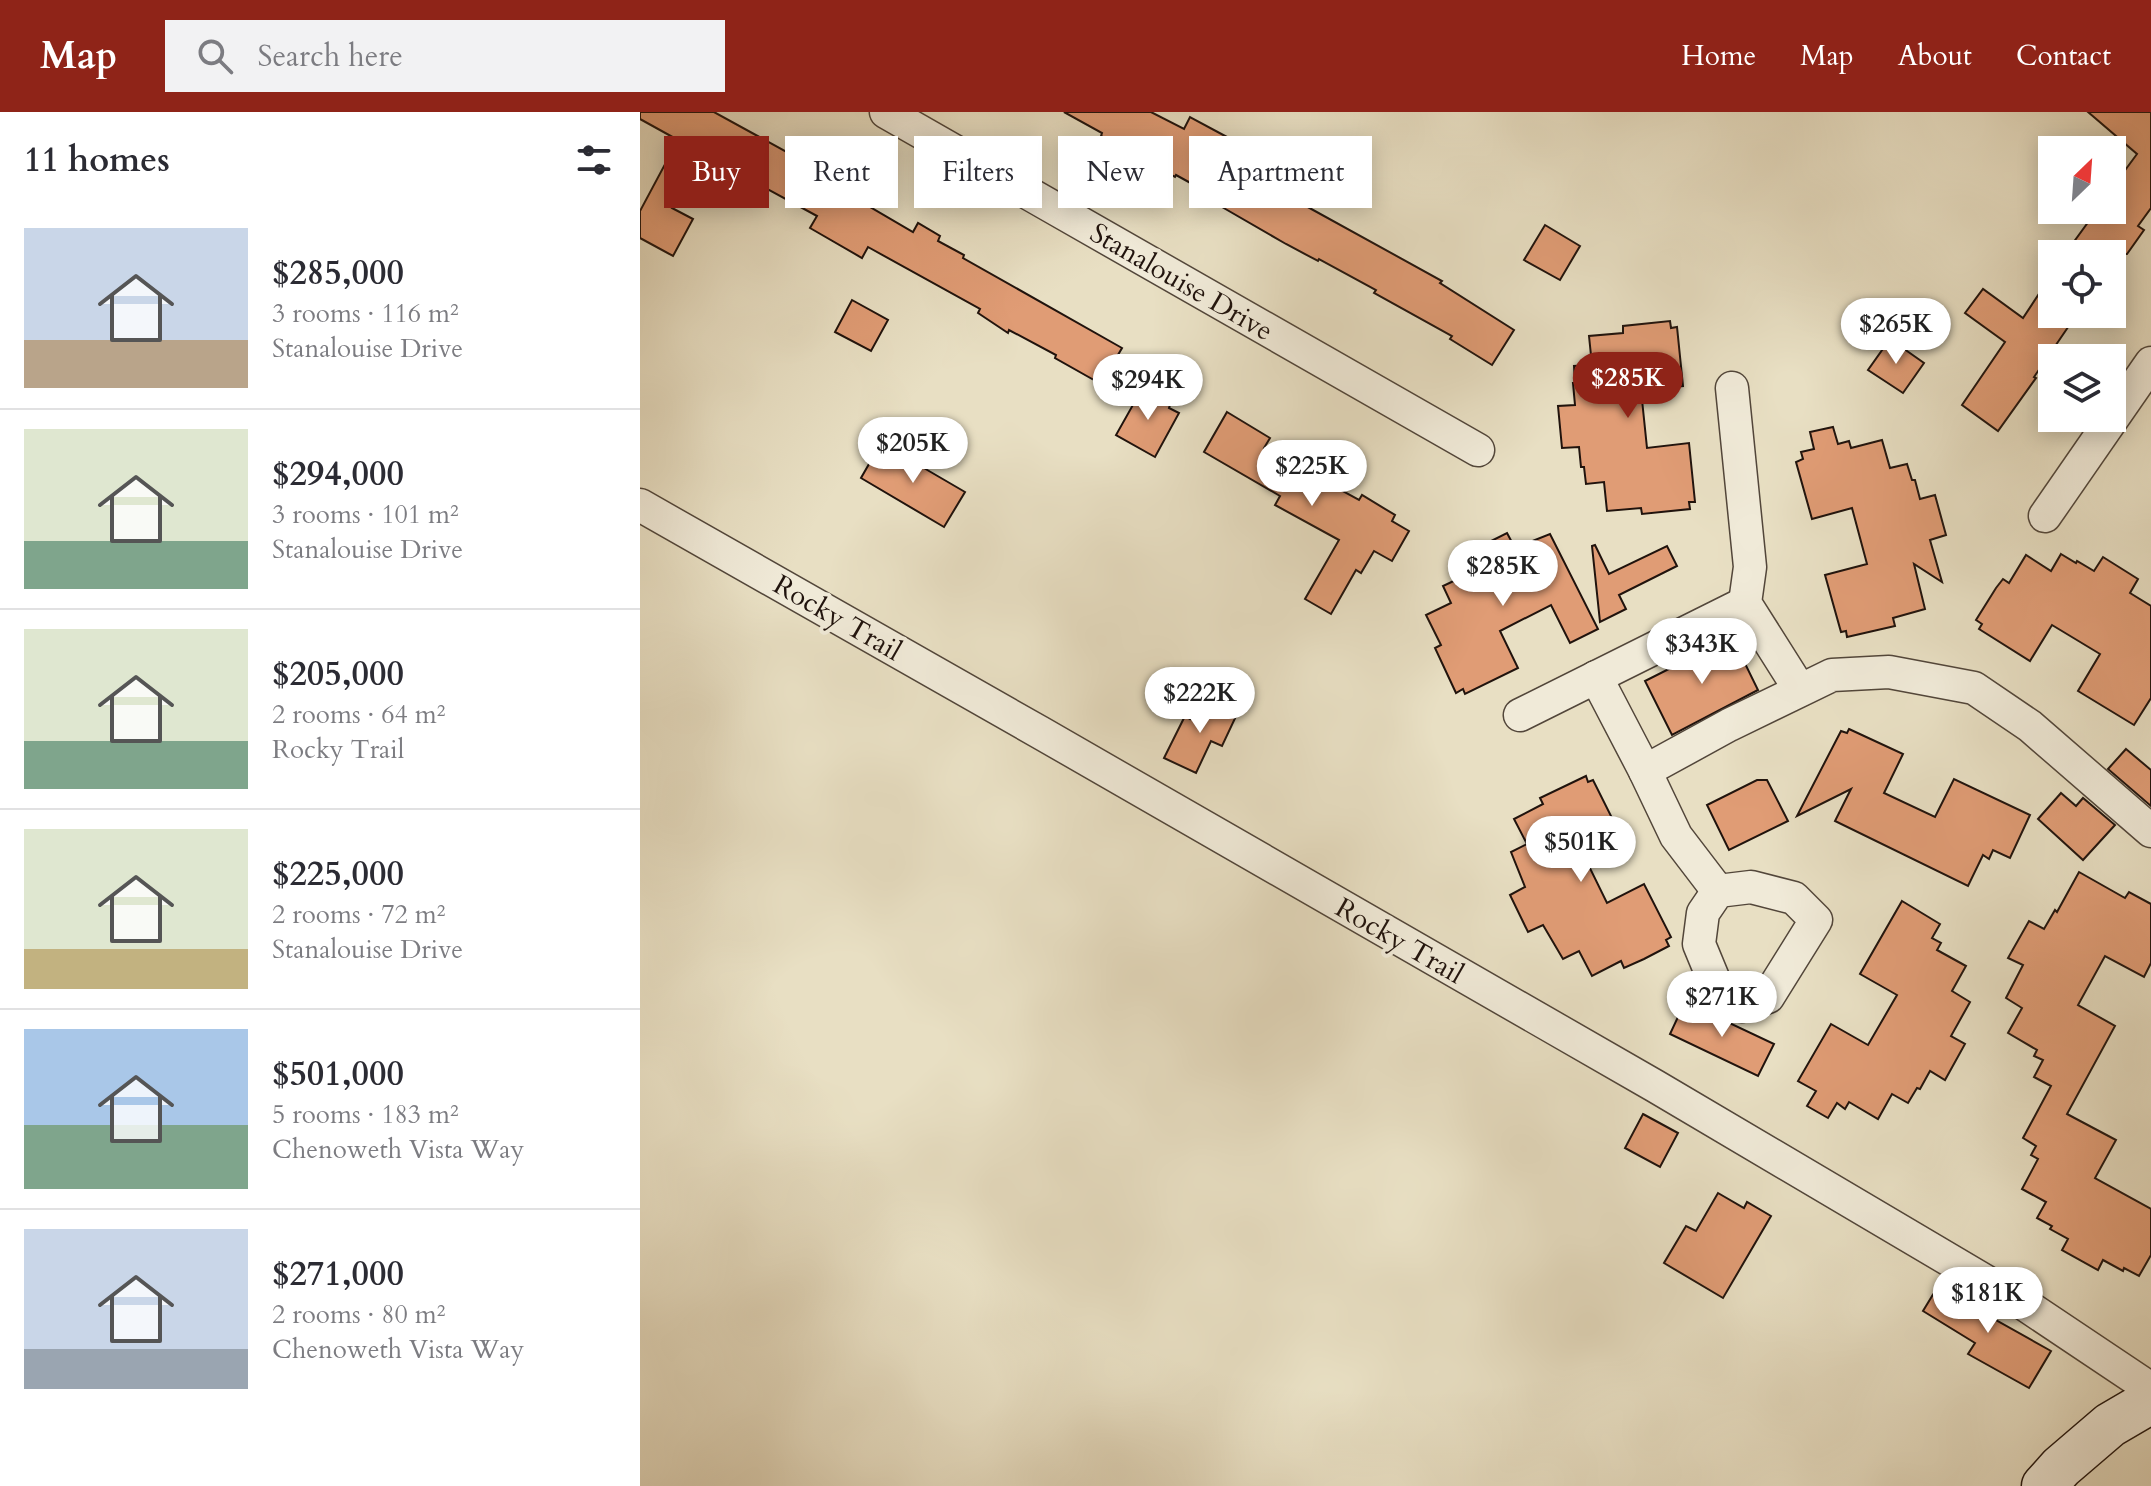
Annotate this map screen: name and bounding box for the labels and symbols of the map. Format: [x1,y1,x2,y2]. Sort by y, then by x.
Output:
north arrow [2038,136,2126,224]
street label: Stanalouise Drive [1083,214,1280,350]
pin: $265K [1840,298,1952,366]
pin: $285K [1572,352,1684,420]
pin: $294K [1092,354,1204,422]
pin: $205K [857,417,969,485]
pin: $225K [1256,440,1368,508]
pin: $285K [1447,540,1559,608]
street label: Rocky Trail [766,566,909,670]
pin: $343K [1646,618,1758,686]
pin: $222K [1144,667,1256,735]
pin: $501K [1525,816,1637,884]
street label: Rocky Trail [1328,889,1471,993]
pin: $271K [1666,971,1778,1039]
pin: $181K [1932,1267,2044,1335]

